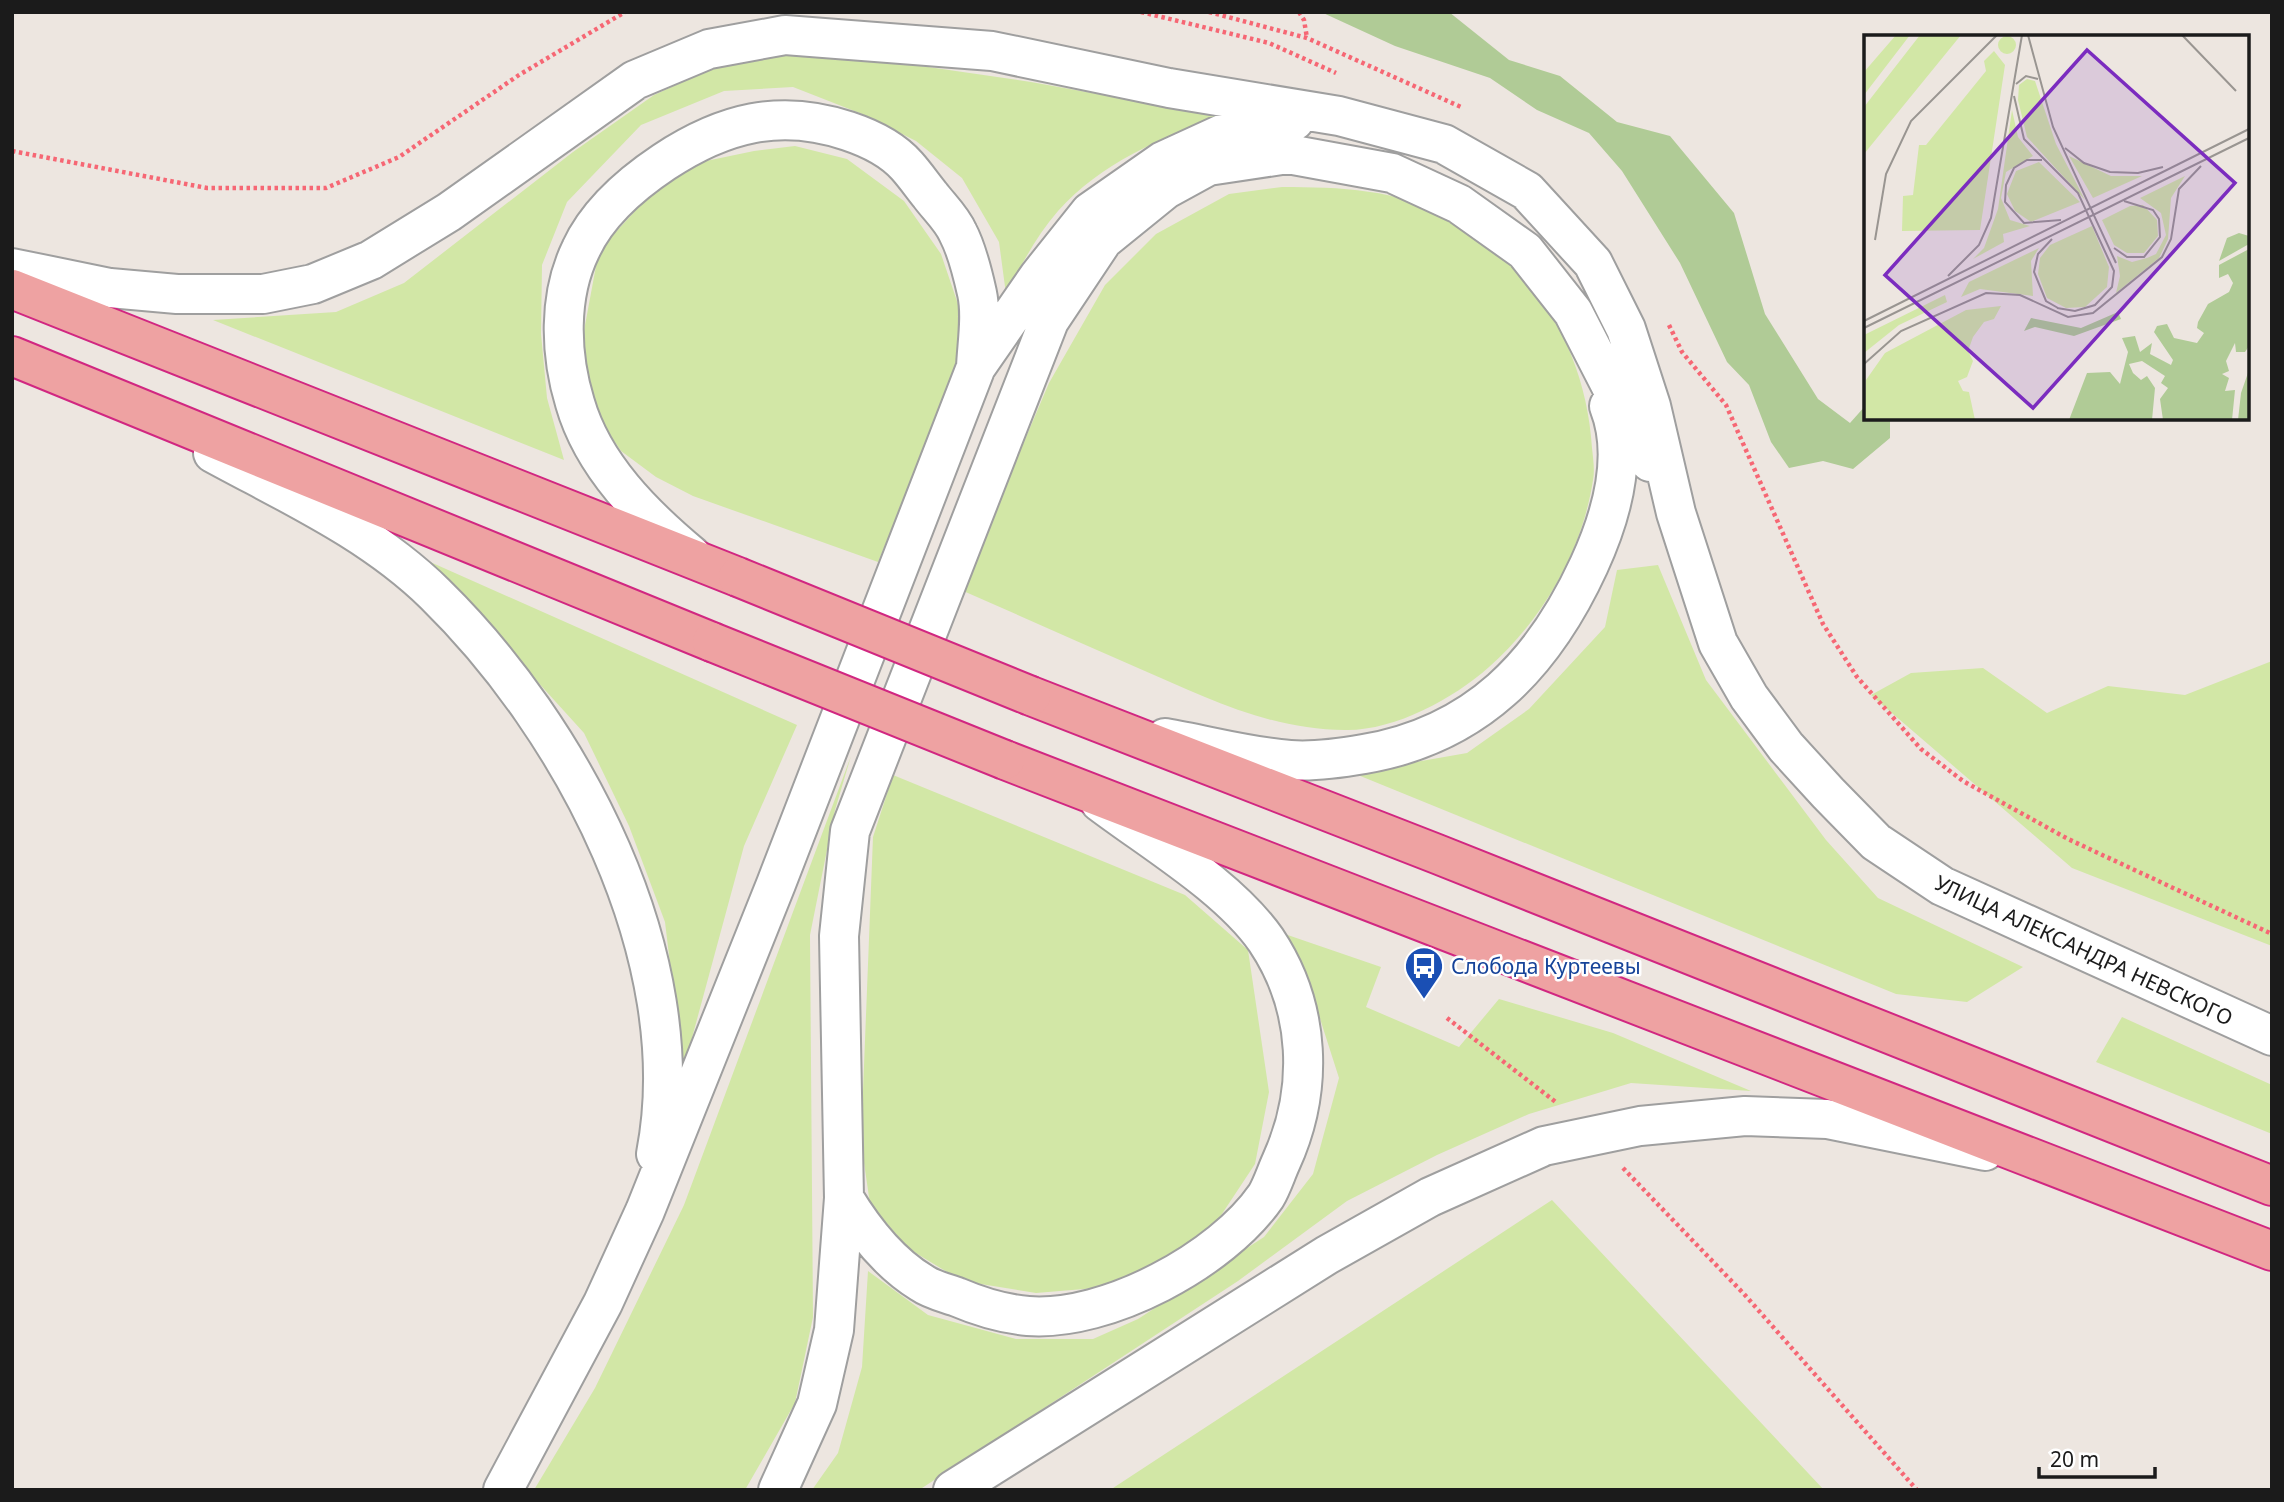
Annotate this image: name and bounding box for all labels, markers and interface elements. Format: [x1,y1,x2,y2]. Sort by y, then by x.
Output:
inset map [1864,35,2249,420]
street label: УЛИЦА АЛЕКСАНДРА НЕВСКОГО [1930,868,2238,1032]
bus stop icon: Слобода Куртеевы [1403,945,1445,1000]
place label: Слобода Куртеевы [1451,952,1641,980]
scale bar [2039,1436,2154,1480]
text: 20 m [2050,1445,2099,1473]

